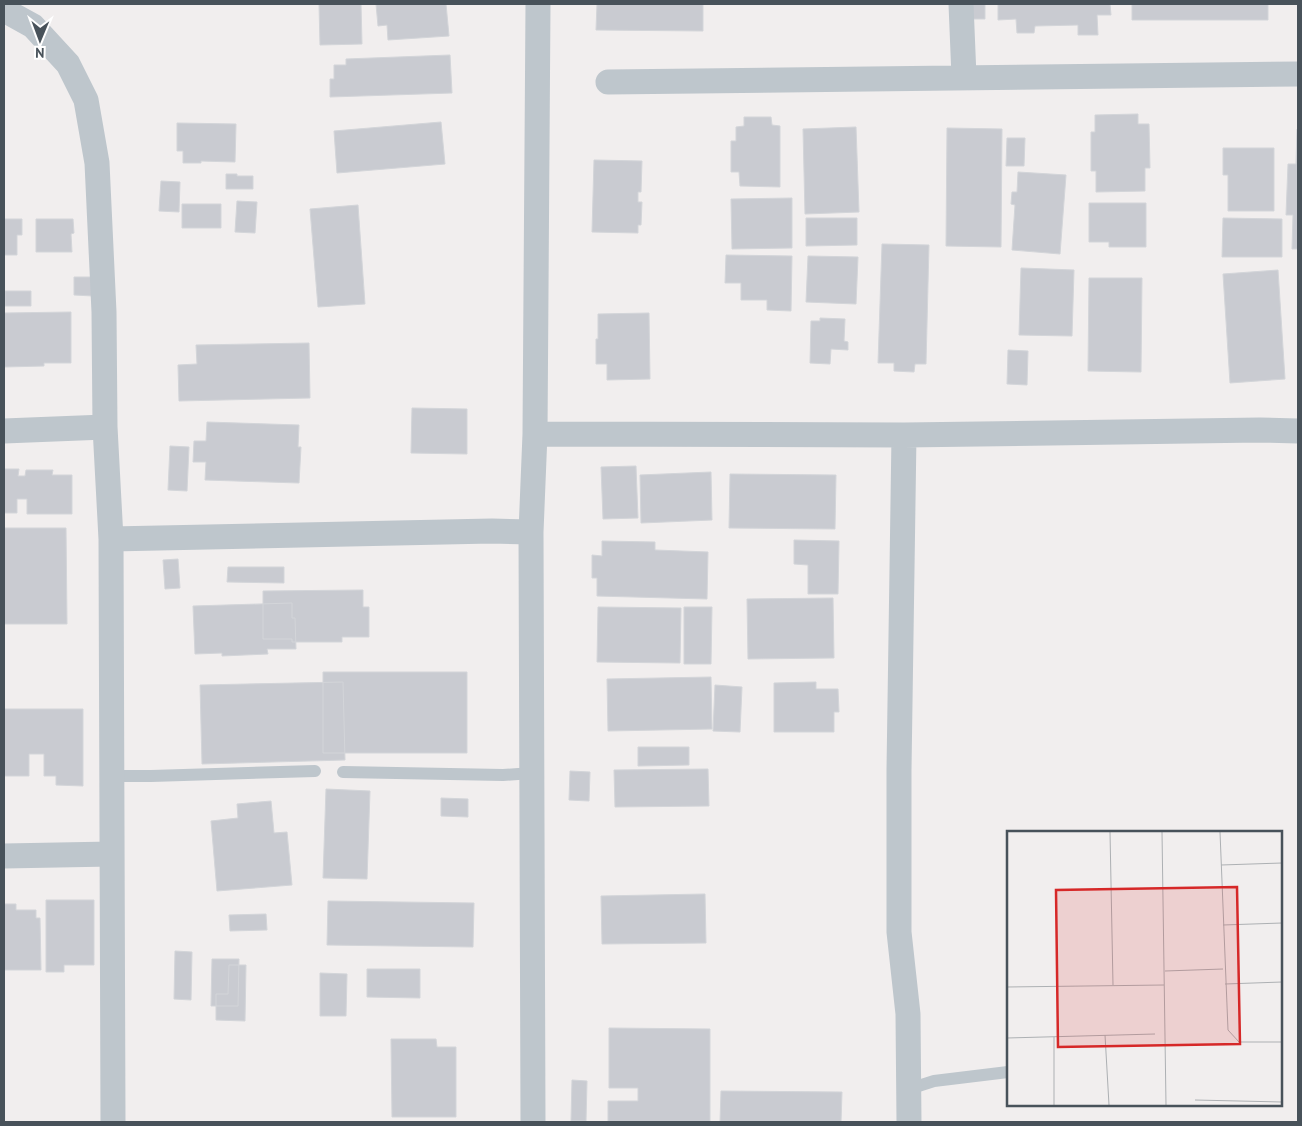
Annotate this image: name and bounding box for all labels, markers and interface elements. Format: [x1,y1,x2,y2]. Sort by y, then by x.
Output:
north arrow [15,15,65,65]
text: N [35,44,45,62]
inset map [1007,831,1282,1106]

